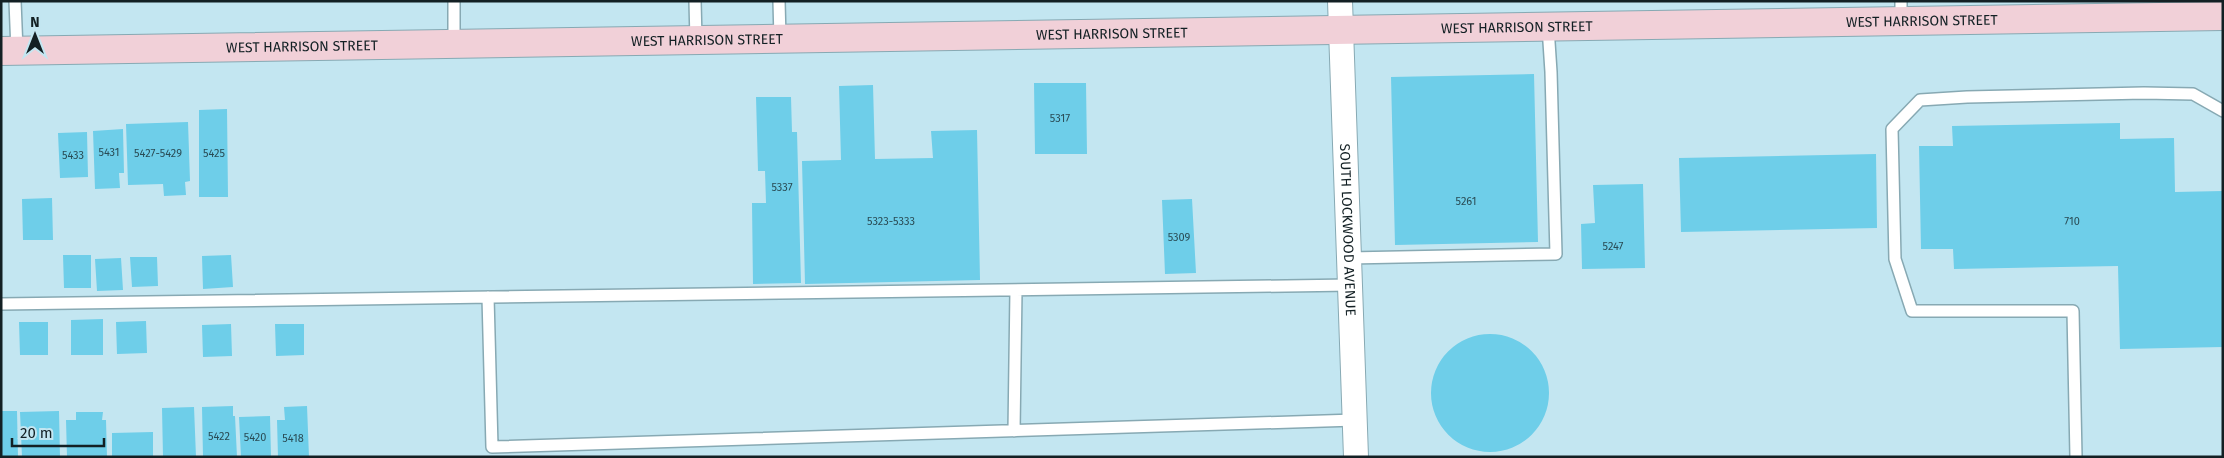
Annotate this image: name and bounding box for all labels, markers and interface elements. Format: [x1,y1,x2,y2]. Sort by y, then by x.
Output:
north arrow [10,10,60,60]
street label: WEST HARRISON STREET [1846,12,1999,31]
text: N [30,14,40,31]
street label: WEST HARRISON STREET [1441,18,1594,37]
street label: WEST HARRISON STREET [1036,24,1189,44]
street label: WEST HARRISON STREET [631,31,784,50]
street label: WEST HARRISON STREET [226,37,379,56]
house number: 5317 [1050,112,1070,125]
street label: SOUTH LOCKWOOD AVENUE [1336,143,1359,316]
house number: 5431 [98,146,120,159]
house number: 5427-5429 [134,147,182,160]
house number: 5425 [203,147,226,160]
house number: 5433 [62,149,84,162]
house number: 5337 [771,181,793,194]
house number: 5261 [1456,195,1476,208]
house number: 5323-5333 [867,215,915,228]
house number: 710 [2064,215,2080,228]
house number: 5309 [1168,231,1191,244]
house number: 5247 [1603,240,1624,253]
scale bar [12,416,105,448]
text: 20 m [20,424,53,442]
house number: 5422 [208,430,230,443]
house number: 5420 [244,431,266,444]
house number: 5418 [282,432,304,445]

